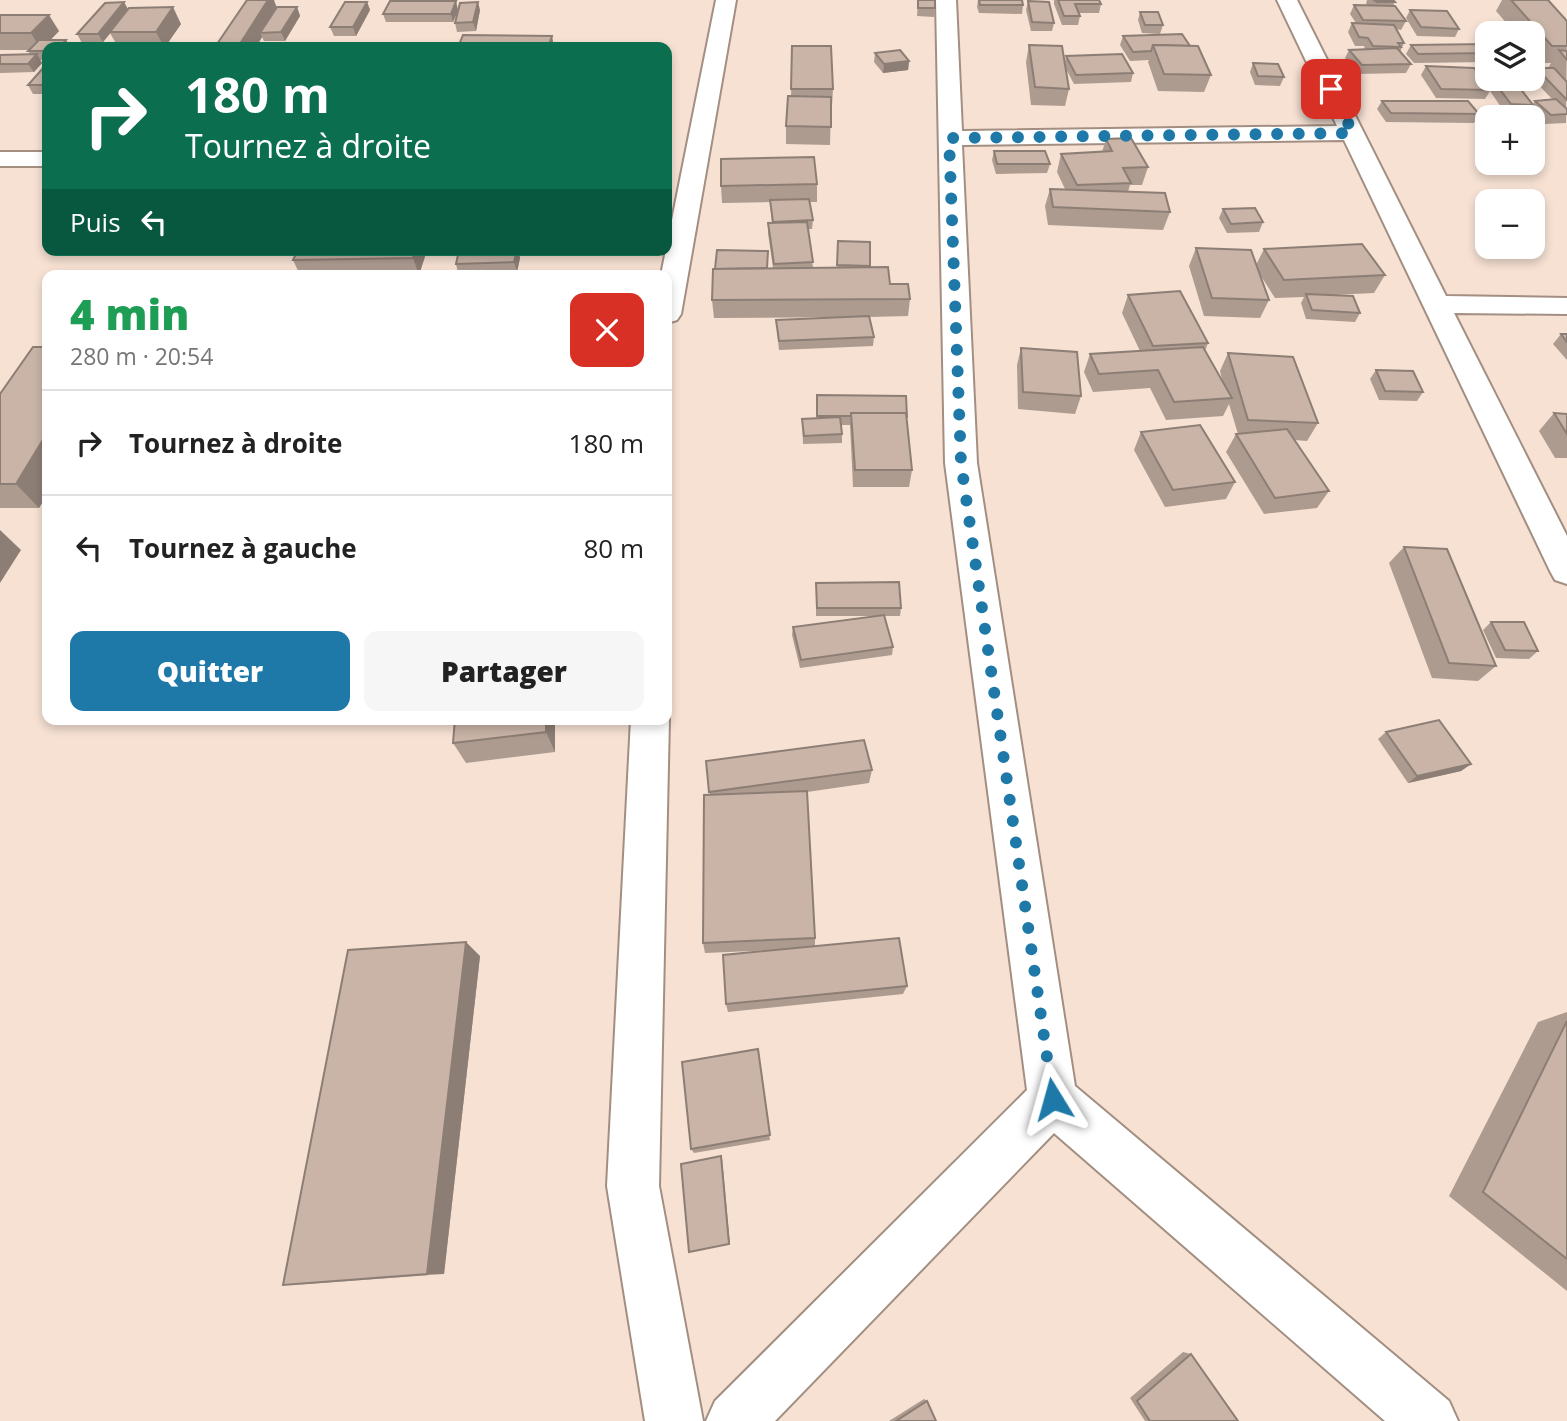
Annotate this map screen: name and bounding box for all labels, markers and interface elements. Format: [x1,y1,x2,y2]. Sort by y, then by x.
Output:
map controls [1475,21,1545,259]
button: layers [1475,21,1545,91]
pin [1301,59,1361,119]
text: 180 m [185,61,330,127]
icon: right [70,70,161,161]
icon: arrive [1312,70,1350,108]
button: + [1475,105,1545,175]
text: Tournez à droite [185,124,431,167]
button: − [1475,189,1545,259]
icon: left [135,203,173,241]
text: Puis [70,204,121,240]
text: 4 min [70,285,189,342]
button: close [570,293,644,367]
text: 280 m · 20:54 [70,340,213,372]
icon: right [70,424,108,462]
text: Tournez à droite [129,425,342,461]
text: 180 m [569,425,644,461]
icon: left [70,529,108,567]
text: Tournez à gauche [129,530,357,566]
text: 80 m [583,530,644,566]
button: Quitter [70,631,350,711]
button: Partager [364,631,644,711]
position arrow [1016,1062,1090,1136]

